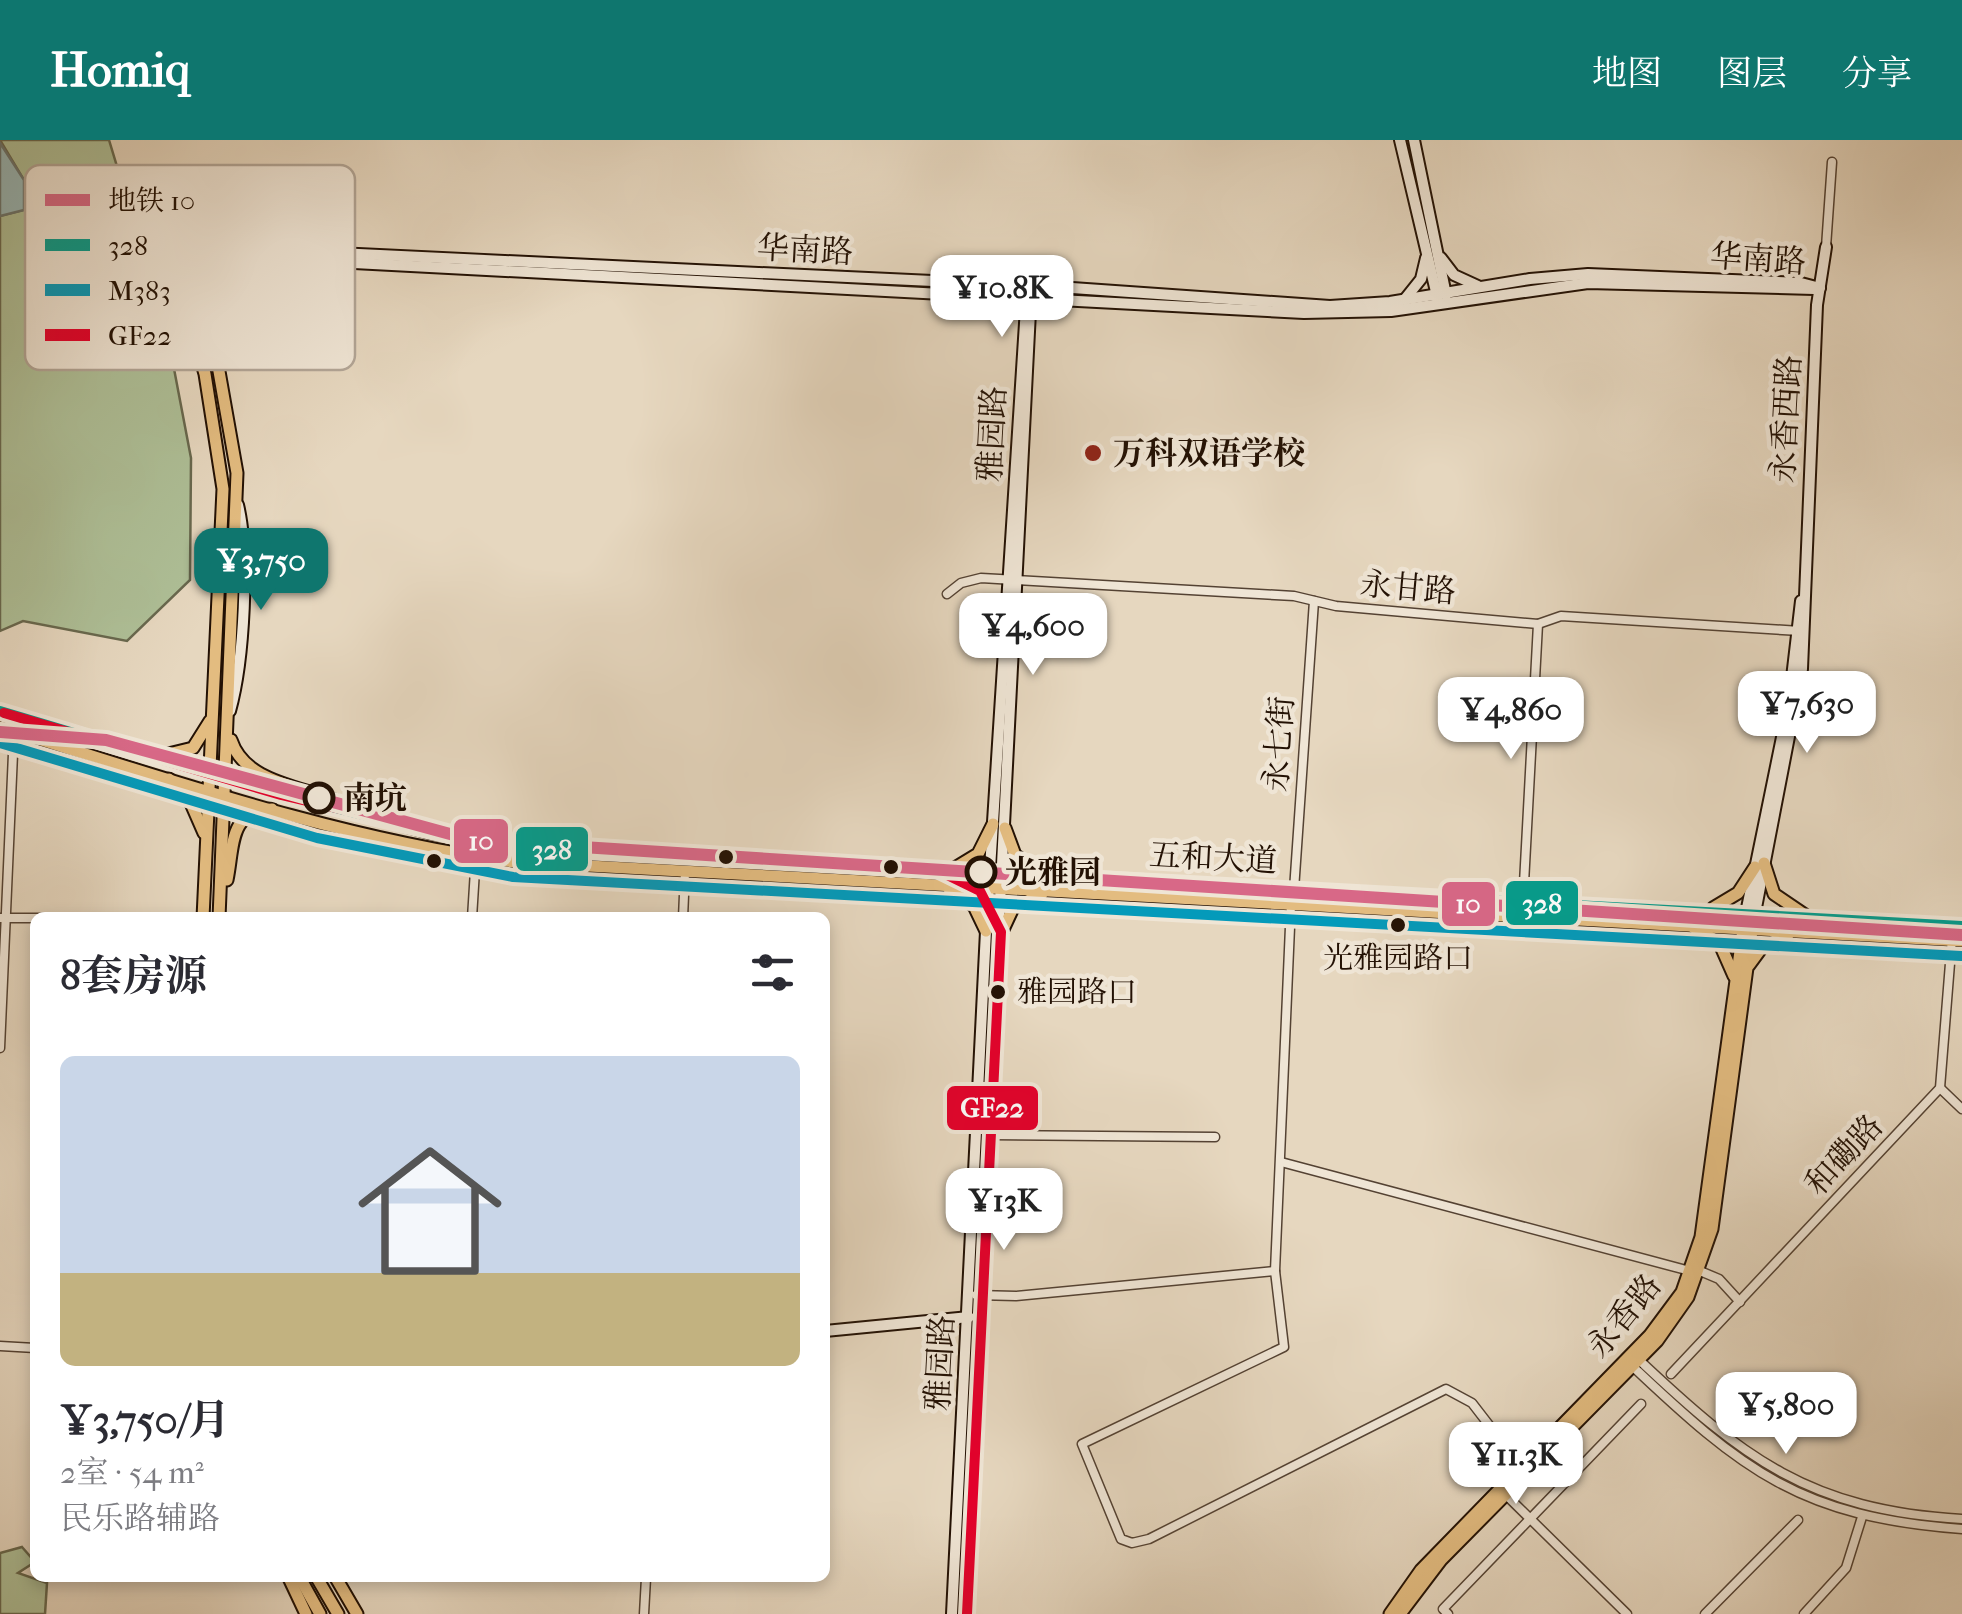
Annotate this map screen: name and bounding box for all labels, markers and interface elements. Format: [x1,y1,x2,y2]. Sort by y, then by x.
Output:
text: Homiq [50,42,190,98]
text: 地图 [1592,53,1662,94]
text: 图层 [1717,53,1787,94]
text: 分享 [1842,53,1912,94]
legend [25,165,355,370]
text: 地铁 10 [108,184,195,217]
text: 328 [108,229,148,262]
street label: 华南路 [756,229,854,271]
street label: 华南路 [1709,237,1807,281]
pin: ¥10.8K [921,255,1083,340]
text: ¥10.8K [952,269,1052,306]
text: M383 [108,274,171,307]
text: GF22 [108,319,172,352]
street label: 永香西路 [1764,354,1808,484]
street label: 雅园路 [971,385,1013,483]
place label: 万科双语学校 [1113,435,1305,472]
marker: 万科双语学校 [1082,442,1104,464]
pin: ¥3,750 [180,528,342,613]
text: ¥3,750 [216,542,306,579]
street label: 永甘路 [1359,565,1457,611]
pin: ¥4,600 [952,593,1114,678]
text: ¥4,600 [981,607,1085,644]
pin: ¥7,630 [1726,671,1888,756]
pin: ¥4,860 [1430,677,1592,762]
text: ¥7,630 [1760,685,1854,722]
text: ¥4,860 [1460,691,1562,728]
street label: 永七街 [1257,695,1301,793]
place label: 南坑 [343,780,407,817]
marker: 南坑 [304,783,334,813]
line badge: 10 [452,817,510,865]
text: 10 [468,824,494,857]
line badge: 328 [514,825,590,873]
text: 328 [532,833,572,866]
street label: 五和大道 [1148,836,1278,880]
unlabelled marker [716,847,736,867]
unlabelled marker [424,851,444,871]
place label: 光雅园 [1005,854,1101,891]
unlabelled marker [881,857,901,877]
marker: 光雅园 [966,857,996,887]
line badge: 328 [1504,879,1580,927]
line badge: 10 [1440,880,1497,928]
text: 10 [1455,887,1481,920]
text: 328 [1522,887,1562,920]
marker: 光雅园路口 [1388,915,1408,935]
place label: 光雅园路口 [1323,941,1473,976]
icon: filters [745,945,800,1000]
text: 8套房源 [60,952,207,1001]
place label: 雅园路口 [1017,975,1137,1010]
marker: 雅园路口 [988,982,1008,1002]
line badge: GF22 [945,1084,1040,1132]
text: GF22 [960,1091,1024,1124]
street label: 和磡路 [1798,1107,1890,1203]
icon: home [340,1121,520,1301]
pin: ¥13K [945,1168,1063,1253]
text: ¥13K [968,1182,1040,1219]
street label: 永香路 [1579,1267,1669,1365]
street label: 雅园路 [919,1314,961,1412]
pin: ¥5,800 [1705,1372,1867,1457]
text: ¥5,800 [1738,1386,1834,1423]
text: ¥3,750/月 [60,1396,230,1445]
pin: ¥11.3K [1435,1422,1597,1507]
text: ¥11.3K [1471,1436,1561,1473]
text: 2室 · 54 m² [60,1454,204,1491]
text: 民乐路辅路 [60,1500,220,1537]

